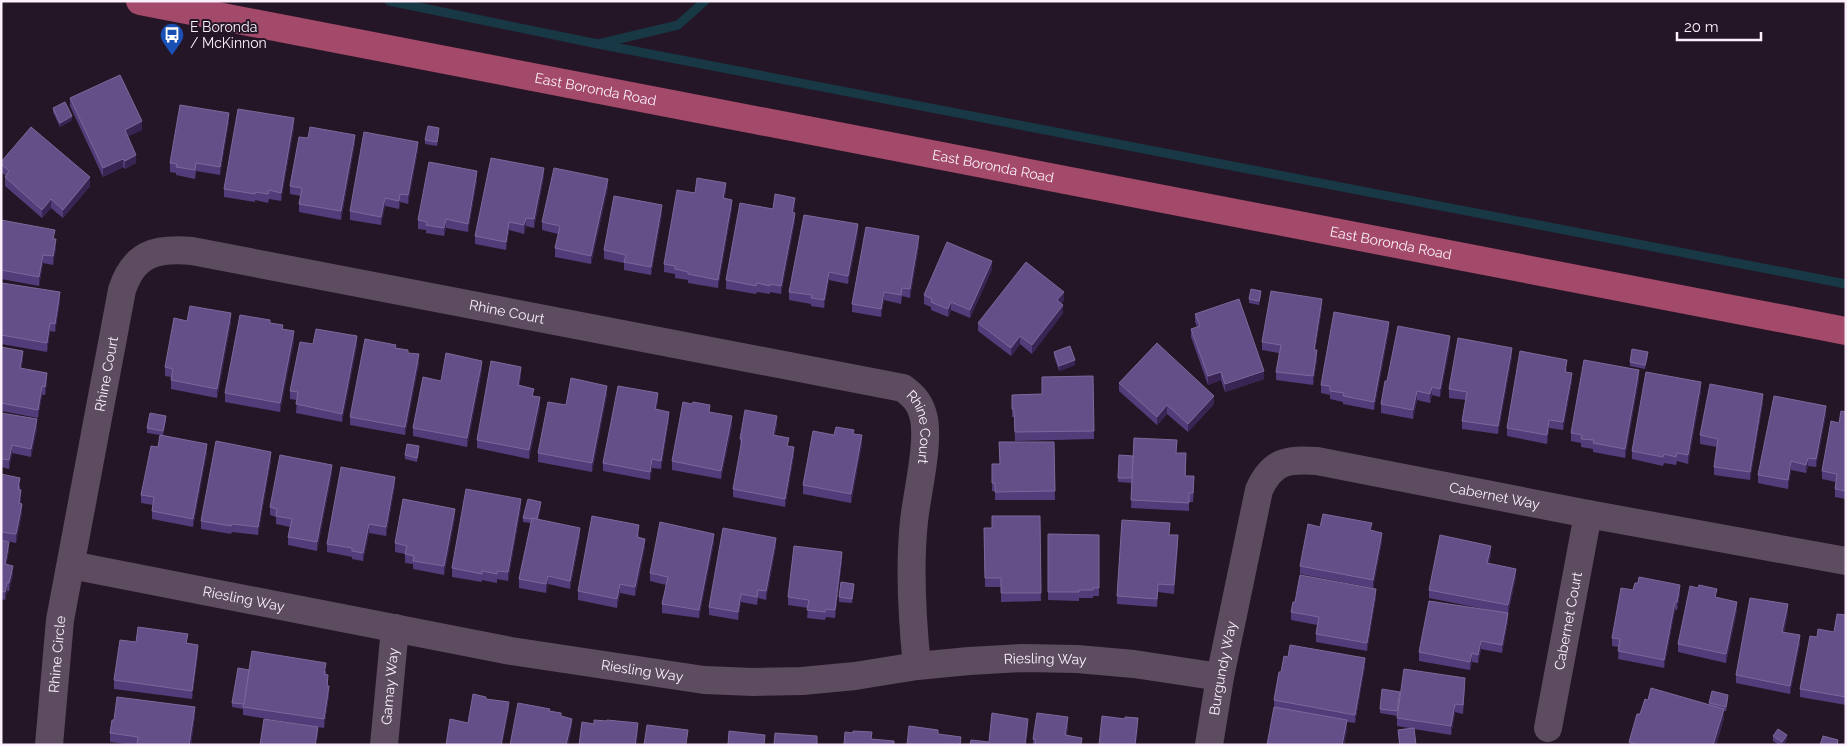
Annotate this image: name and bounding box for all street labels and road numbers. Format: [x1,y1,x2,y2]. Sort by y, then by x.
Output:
street label: East Boronda Road [533,70,658,109]
street label: East Boronda Road [931,146,1055,186]
street label: East Boronda Road [1329,223,1453,263]
street label: Rhine Court [468,297,546,327]
street label: Rhine Court [91,335,121,413]
street label: Rhine Court [903,387,933,465]
street label: Cabernet Way [1448,479,1542,512]
street label: Cabernet Court [1551,570,1585,671]
street label: Riesling Way [202,583,286,615]
street label: Rhine Circle [46,614,69,694]
street label: Burgundy Way [1206,619,1240,716]
street label: Gamay Way [378,647,401,725]
street label: Riesling Way [1003,650,1088,668]
street label: Riesling Way [600,657,685,685]

